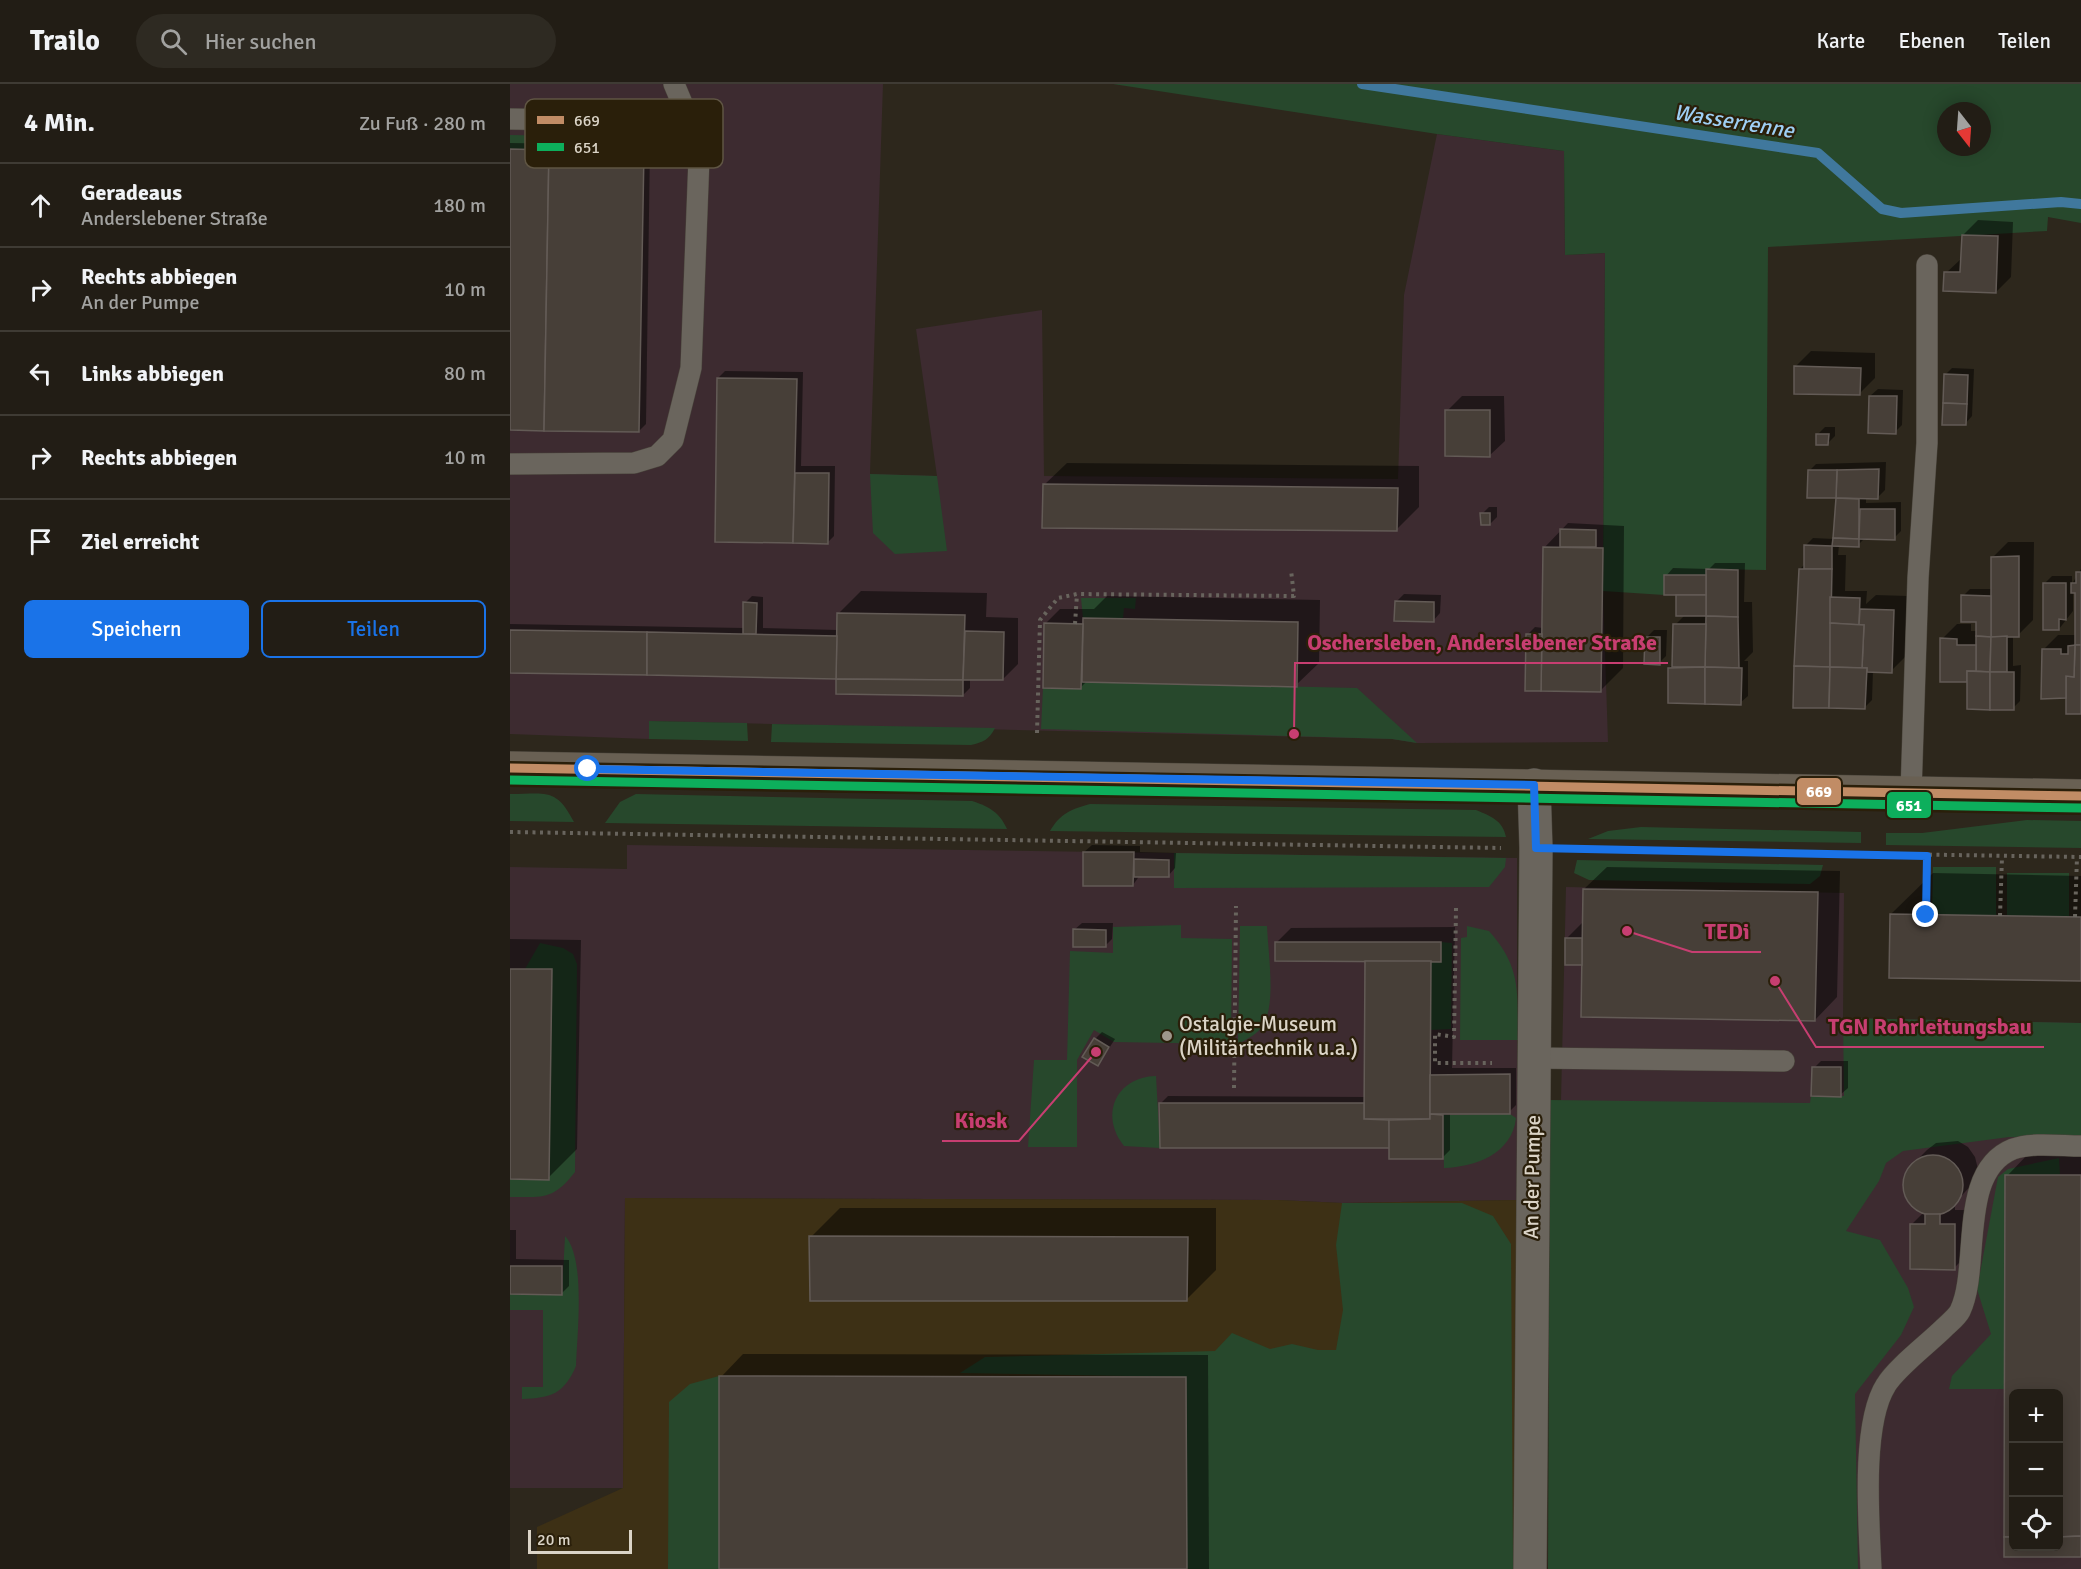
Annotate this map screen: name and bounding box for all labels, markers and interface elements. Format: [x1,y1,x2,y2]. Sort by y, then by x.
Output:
search box [136,14,556,68]
text: Trailo [30,24,100,58]
icon: search [157,25,190,58]
text: Hier suchen [205,28,317,55]
text: Karte [1816,28,1865,54]
text: Ebenen [1898,28,1965,54]
text: Teilen [1998,28,2051,54]
water label: Wasserrenne [1672,98,1797,144]
legend [525,99,723,168]
north arrow [1937,102,1991,156]
text: 4 Min. [24,107,95,139]
text: Zu Fuß · 280 m [359,111,486,136]
text: 669 [574,111,600,131]
text: 651 [574,138,600,158]
text: Geradeaus [81,179,182,206]
icon: ahead [24,189,57,222]
text: 180 m [433,193,486,218]
text: Anderslebener Straße [81,206,268,231]
text: Rechts abbiegen [81,263,237,290]
icon: right [24,273,57,306]
text: 10 m [444,277,486,302]
text: An der Pumpe [81,290,199,315]
icon: left [24,357,57,390]
text: Links abbiegen [81,360,224,387]
text: 80 m [444,361,486,386]
icon: right [24,441,57,474]
text: Rechts abbiegen [81,444,237,471]
text: 10 m [444,445,486,470]
icon: arrive [24,525,57,558]
text: Ziel erreicht [81,528,199,555]
button: Speichern [24,600,249,658]
button: Teilen [261,600,486,658]
callout: Oschersleben, Anderslebener Straße [1295,623,1668,663]
text: Oschersleben, Anderslebener Straße [1307,629,1657,656]
route start [574,755,600,781]
line badge: 669 [1796,777,1842,806]
text: 669 [1806,782,1832,802]
line badge: 651 [1886,791,1932,819]
text: 651 [1896,796,1922,816]
route end [1912,901,1938,927]
callout: TEDi [1692,912,1761,952]
text: TEDi [1704,918,1750,945]
callout: TGN Rohrleitungsbau [1816,1007,2044,1047]
place label: Ostalgie-Museum (Militärtechnik u.a.) [1179,1011,1358,1061]
text: TGN Rohrleitungsbau [1828,1013,2032,1040]
marker: Ostalgie-Museum (Militärtechnik u.a.) [1160,1029,1174,1043]
callout: Kiosk [942,1101,1019,1141]
text: Kiosk [955,1107,1008,1134]
street label: An der Pumpe [1518,1115,1546,1239]
map controls [2009,1389,2063,1551]
button: + [2009,1389,2063,1443]
button: − [2009,1443,2063,1497]
button: locate [2009,1497,2063,1551]
scale bar [528,1527,632,1554]
text: 20 m [537,1530,571,1550]

